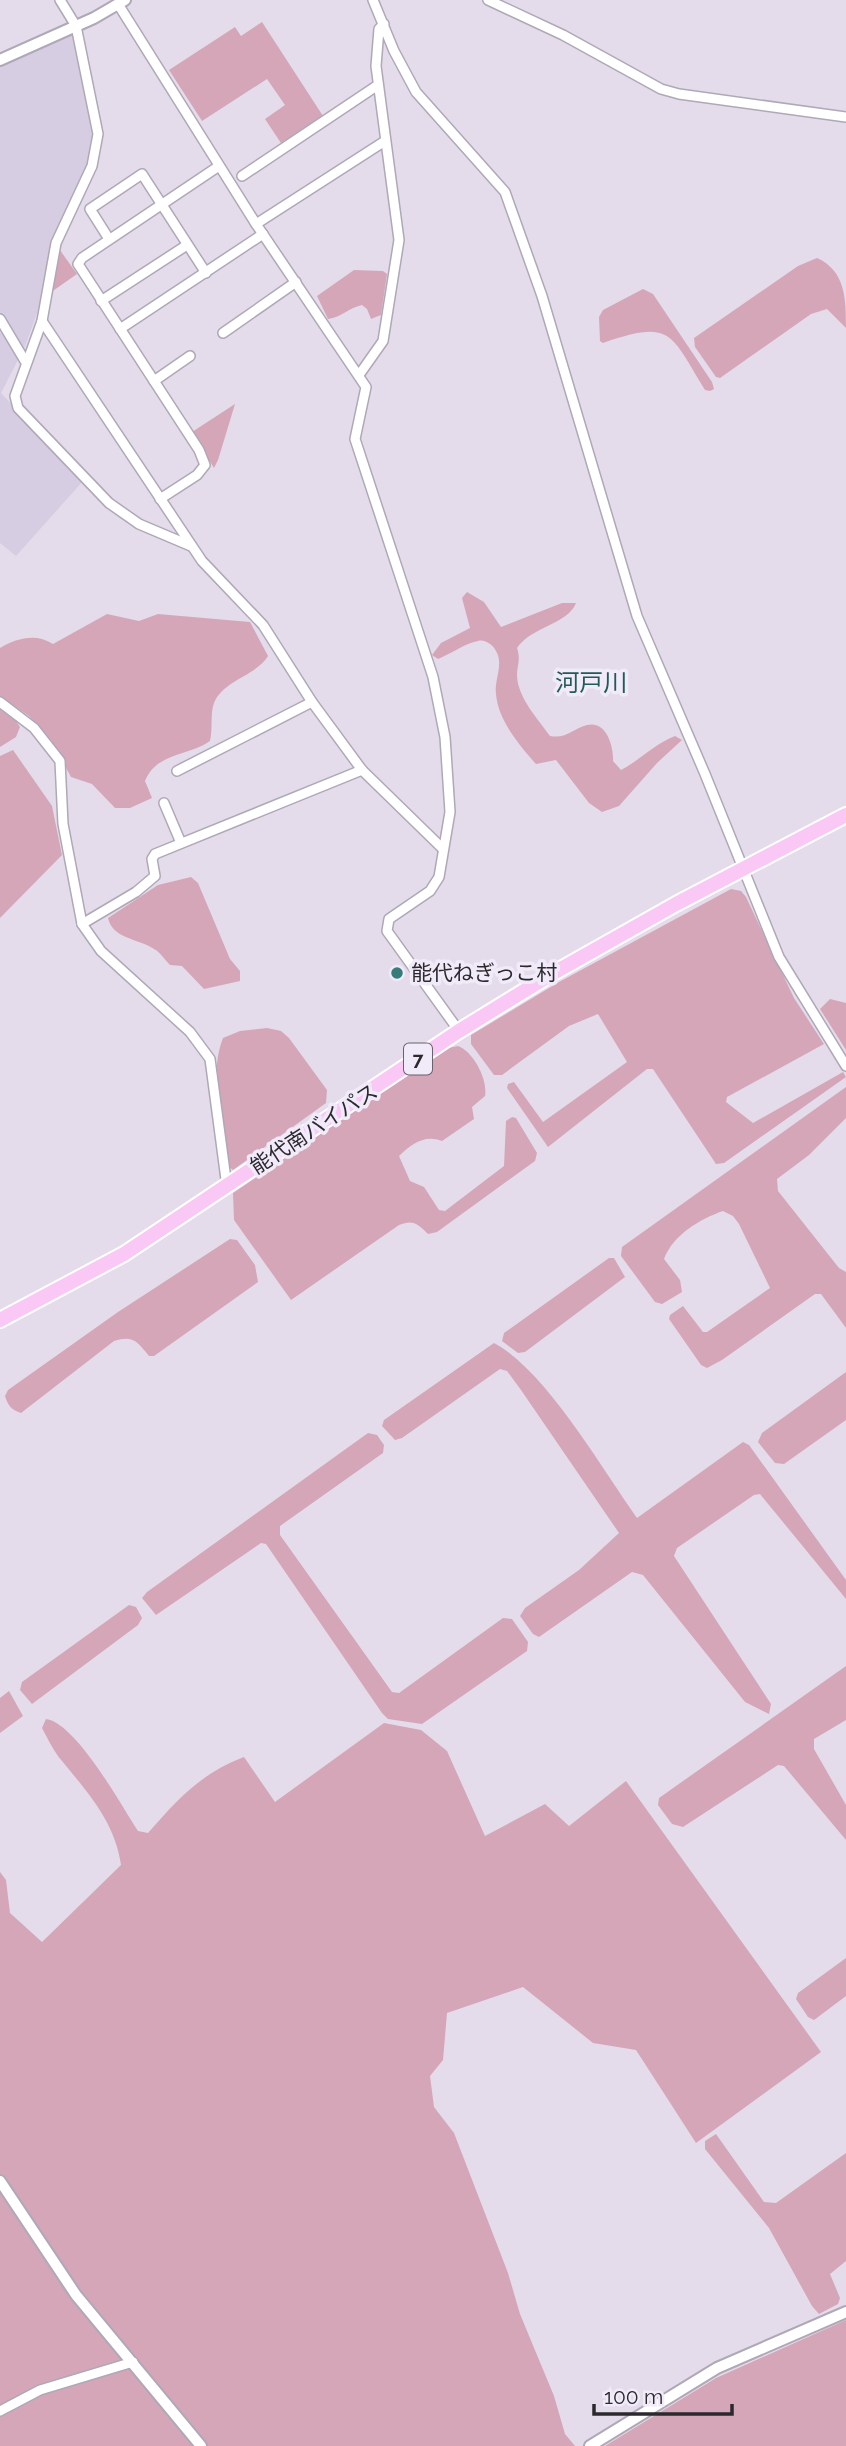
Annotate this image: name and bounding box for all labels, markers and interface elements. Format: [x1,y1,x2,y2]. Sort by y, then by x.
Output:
district label: 河戸川 [555,668,627,697]
place label: 能代ねぎっこ村 [411,960,557,985]
marker: 能代ねぎっこ村 [389,965,405,981]
road number: 7 [404,1044,432,1074]
street label: 能代南バイパス [245,1078,382,1179]
scale bar [594,2372,732,2416]
text: 100 m [604,2384,663,2409]

